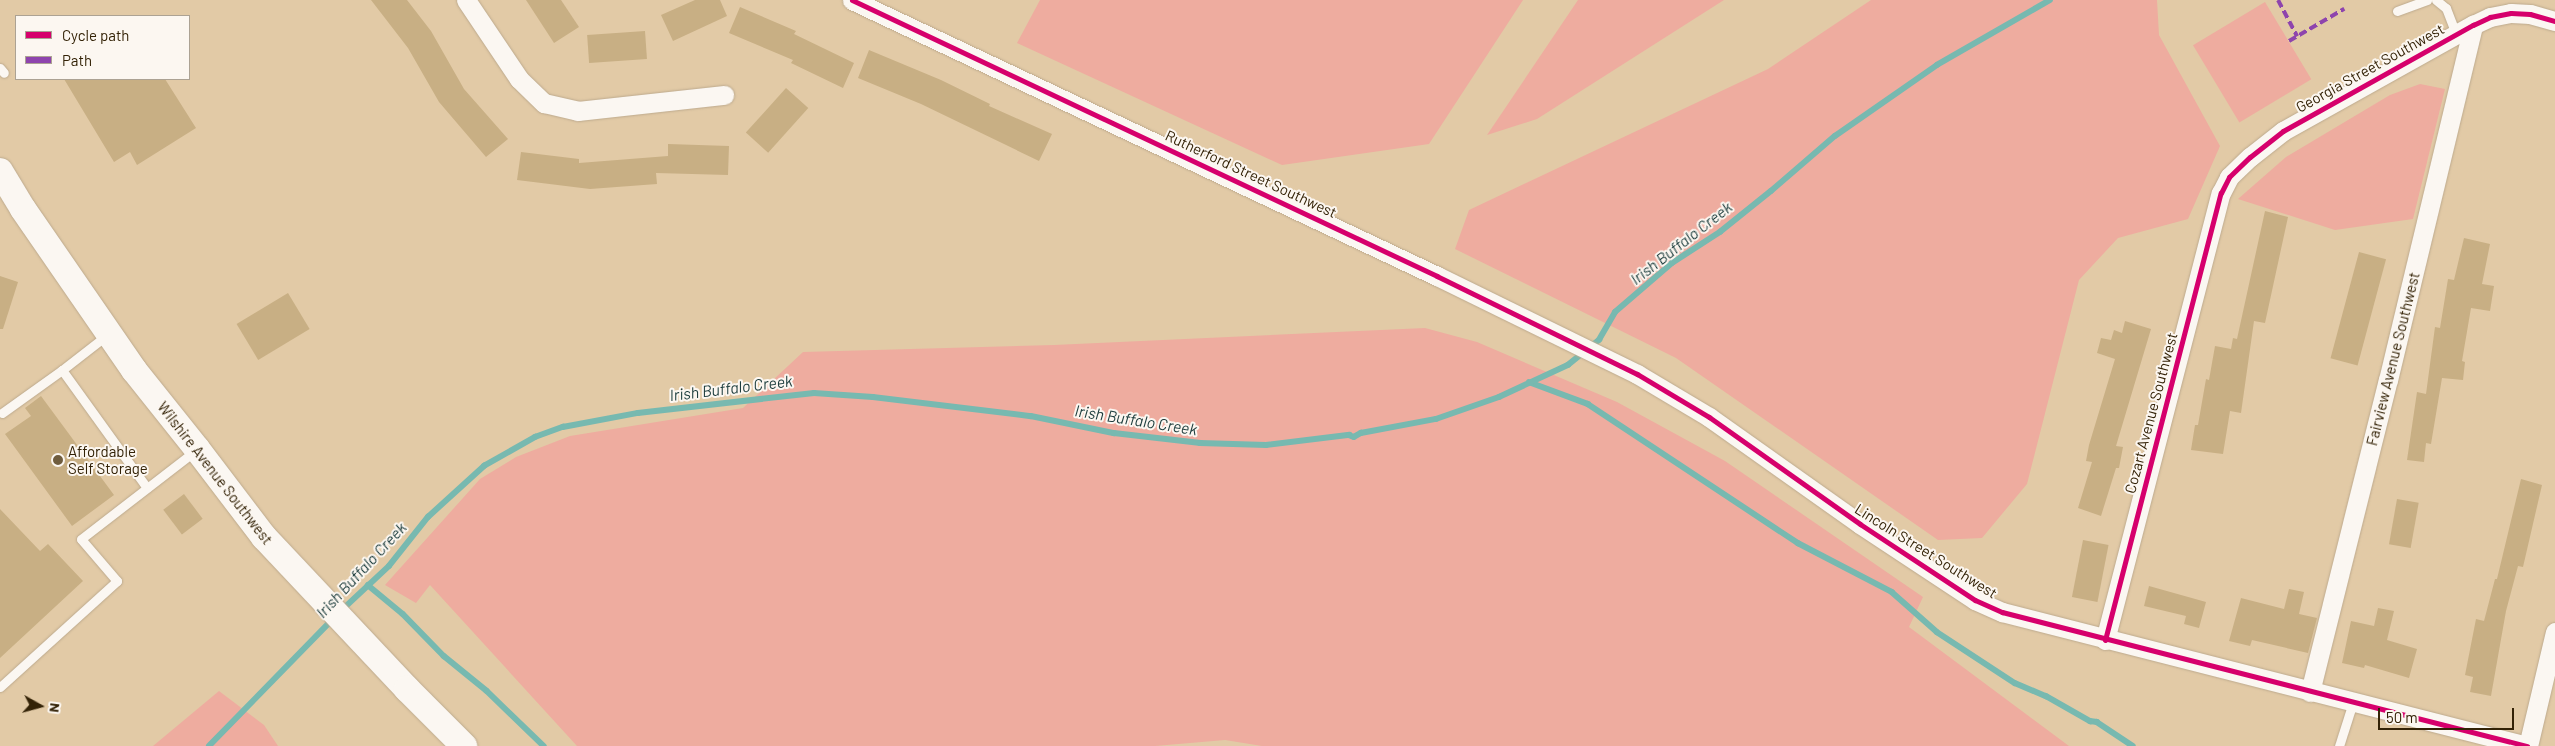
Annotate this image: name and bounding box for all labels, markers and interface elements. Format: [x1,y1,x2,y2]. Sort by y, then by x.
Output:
legend [15,15,190,80]
street label: Georgia Street Southwest [2293,20,2447,116]
text: Cycle path [62,26,129,44]
text: Path [62,51,92,69]
street label: Rutherford Street Southwest [1162,126,1340,222]
water label: Irish Buffalo Creek [1626,197,1736,289]
street label: Fairview Avenue Southwest [2363,270,2423,448]
street label: Cozart Avenue Southwest [2121,331,2181,495]
water label: Irish Buffalo Creek [668,371,794,405]
street label: Wilshire Avenue Southwest [154,398,276,548]
water label: Irish Buffalo Creek [1073,401,1199,439]
place label: Affordable Self Storage [68,442,148,477]
marker: Affordable Self Storage [52,454,64,466]
street label: Lincoln Street Southwest [1852,500,2000,602]
water label: Irish Buffalo Creek [312,518,410,622]
north arrow [15,681,65,731]
scale bar [2380,698,2516,730]
text: N [46,702,64,714]
text: 50 m [2386,708,2418,726]

